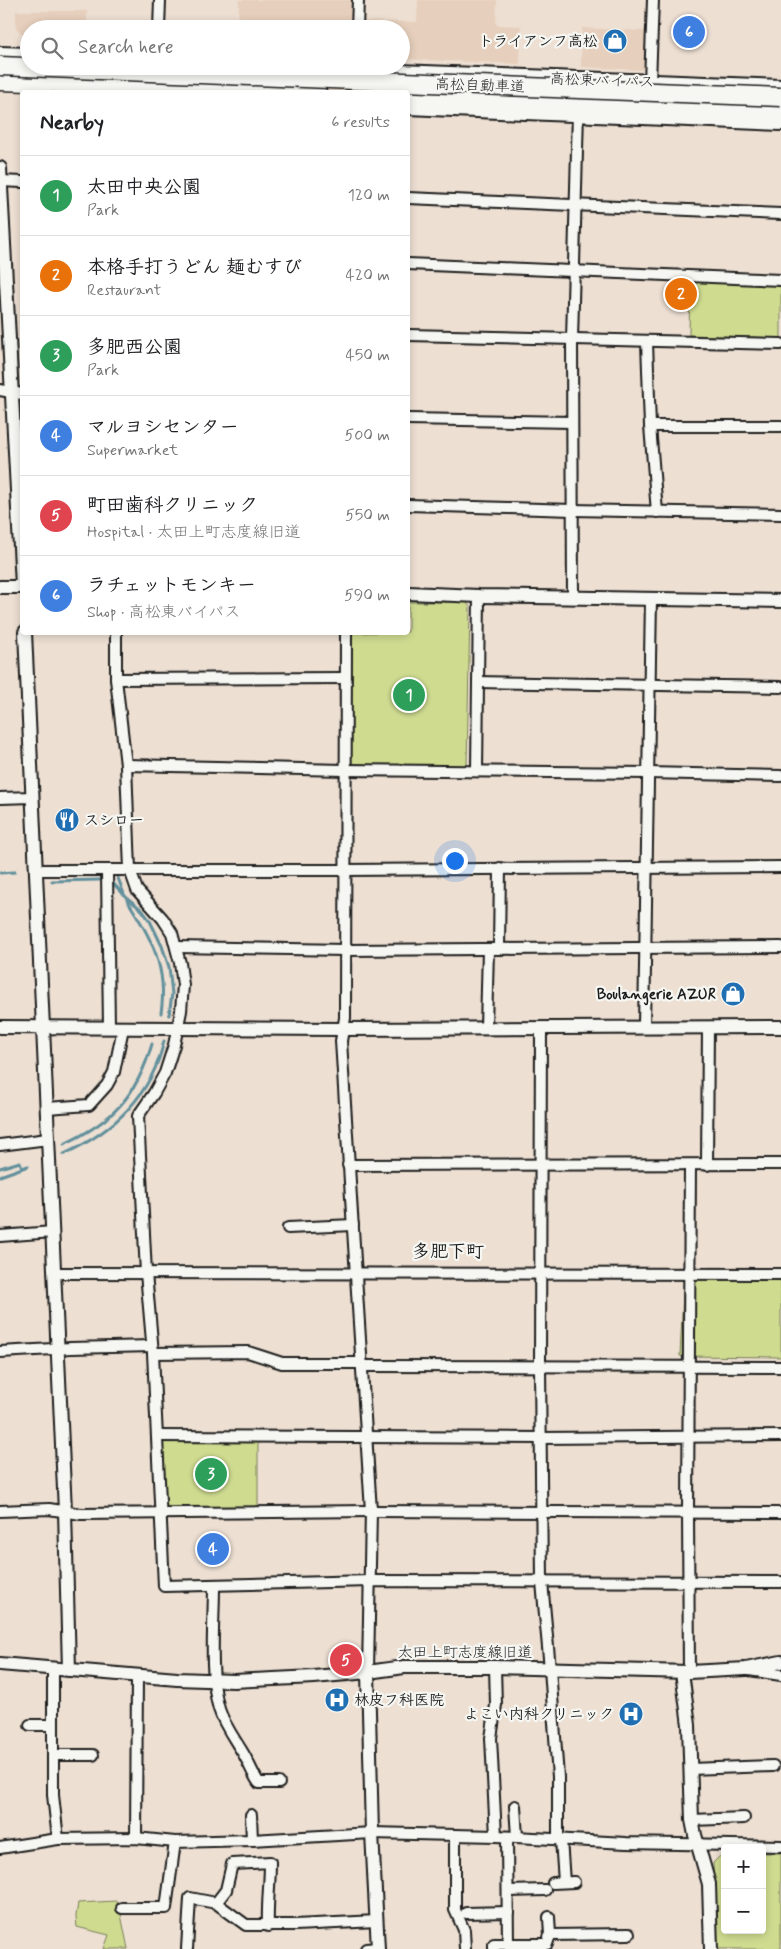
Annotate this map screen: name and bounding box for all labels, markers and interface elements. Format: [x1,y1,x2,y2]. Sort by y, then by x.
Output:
pin: 6 [673,13,705,51]
search box [20,20,410,75]
shop icon: トライアンフ高松 [602,28,628,54]
place label: トライアンフ高松 [478,32,598,52]
icon: search [38,34,66,62]
text: Search here [78,35,174,60]
street label: 高松東バイパス [549,69,655,93]
street label: 高松自動車道 [435,74,525,98]
text: Nearby [40,109,104,137]
text: 6 results [331,112,390,133]
text: 太田中央公園 [87,175,201,200]
text: 1 [52,185,60,206]
text: 120 m [348,185,390,206]
text: Park [87,200,119,221]
text: 本格手打うどん 麺むすび [87,255,302,280]
text: 2 [52,265,60,286]
text: 420 m [346,265,390,286]
pin: 2 [665,275,697,313]
text: Restaurant [87,280,161,301]
text: 多肥西公園 [87,335,182,360]
text: 3 [52,345,60,366]
text: 450 m [345,345,390,366]
text: Park [87,360,119,381]
text: マルヨシセンター [87,415,239,440]
text: 4 [51,425,61,446]
text: 500 m [345,425,390,446]
text: Supermarket [87,440,178,461]
text: 町田歯科クリニック [87,493,258,518]
text: 5 [51,505,61,526]
text: 550 m [345,505,390,526]
text: Hospital · 太田上町志度線旧道 [87,522,300,543]
text: ラチェットモンキー [87,573,256,598]
text: 6 [52,585,60,606]
text: 590 m [344,585,390,606]
text: Shop · 高松東バイパス [87,602,240,623]
pin: 1 [393,676,425,714]
restaurant icon: スシロー [54,807,80,833]
place label: スシロー [84,811,144,831]
your location [442,848,468,874]
shop icon: Boulangerie AZUR [720,981,746,1007]
place label: Boulangerie AZUR [597,985,717,1006]
district label: 多肥下町 [412,1240,484,1264]
pin: 3 [195,1455,227,1493]
pin: 4 [197,1530,229,1568]
pin: 5 [330,1641,362,1679]
street label: 太田上町志度線旧道 [397,1643,533,1663]
hospital icon: 林皮フ科医院 [324,1687,350,1713]
place label: 林皮フ科医院 [354,1691,444,1711]
hospital icon: よこい内科クリニック [618,1701,644,1727]
place label: よこい内科クリニック [464,1705,614,1725]
map controls [721,1844,766,1934]
button: + [721,1844,766,1889]
button: − [721,1889,766,1934]

